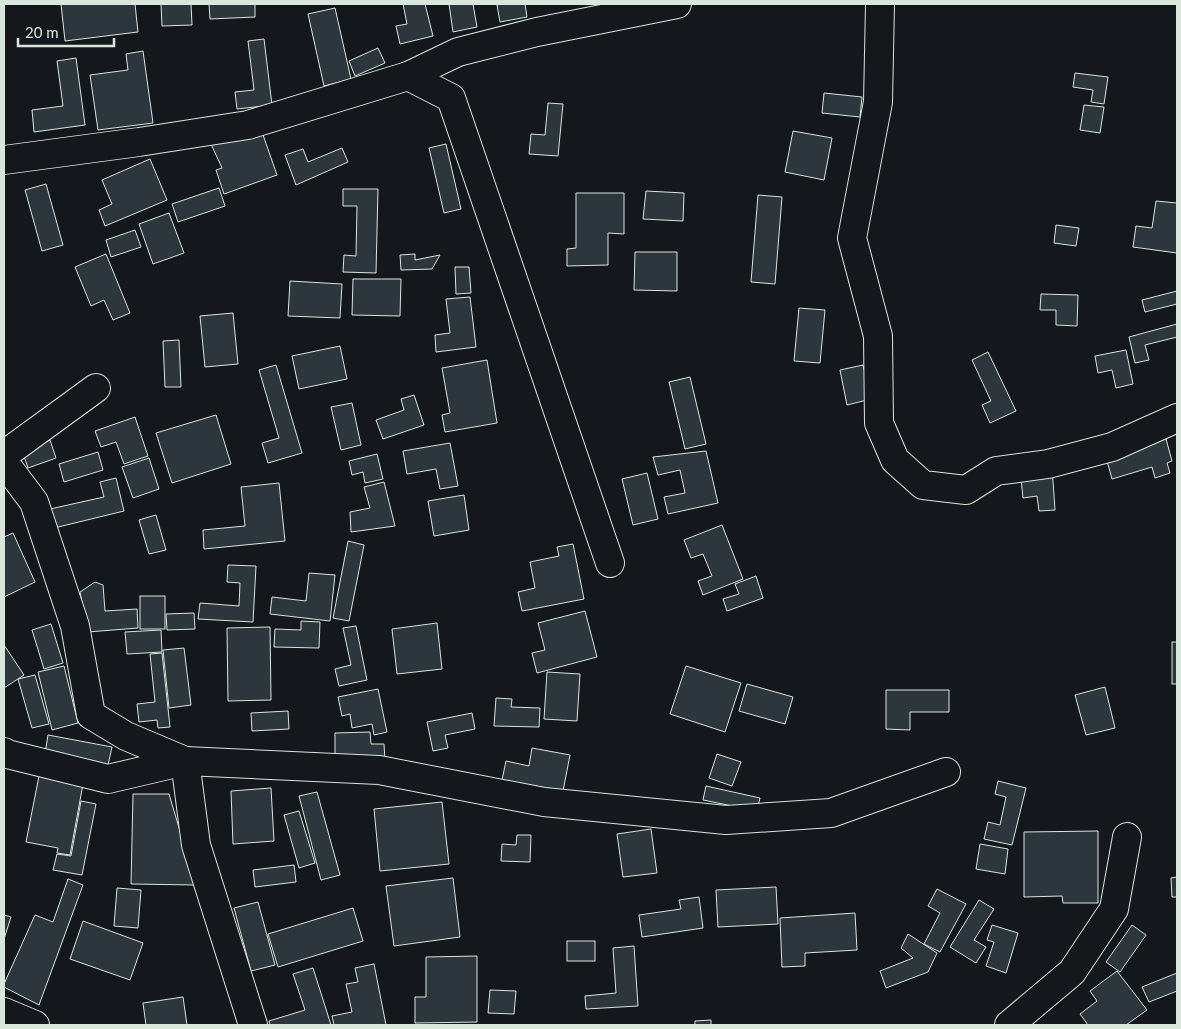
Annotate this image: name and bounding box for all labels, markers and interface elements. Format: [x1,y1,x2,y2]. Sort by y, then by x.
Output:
scale bar [18,15,114,47]
text: 20 m [25,23,59,41]

